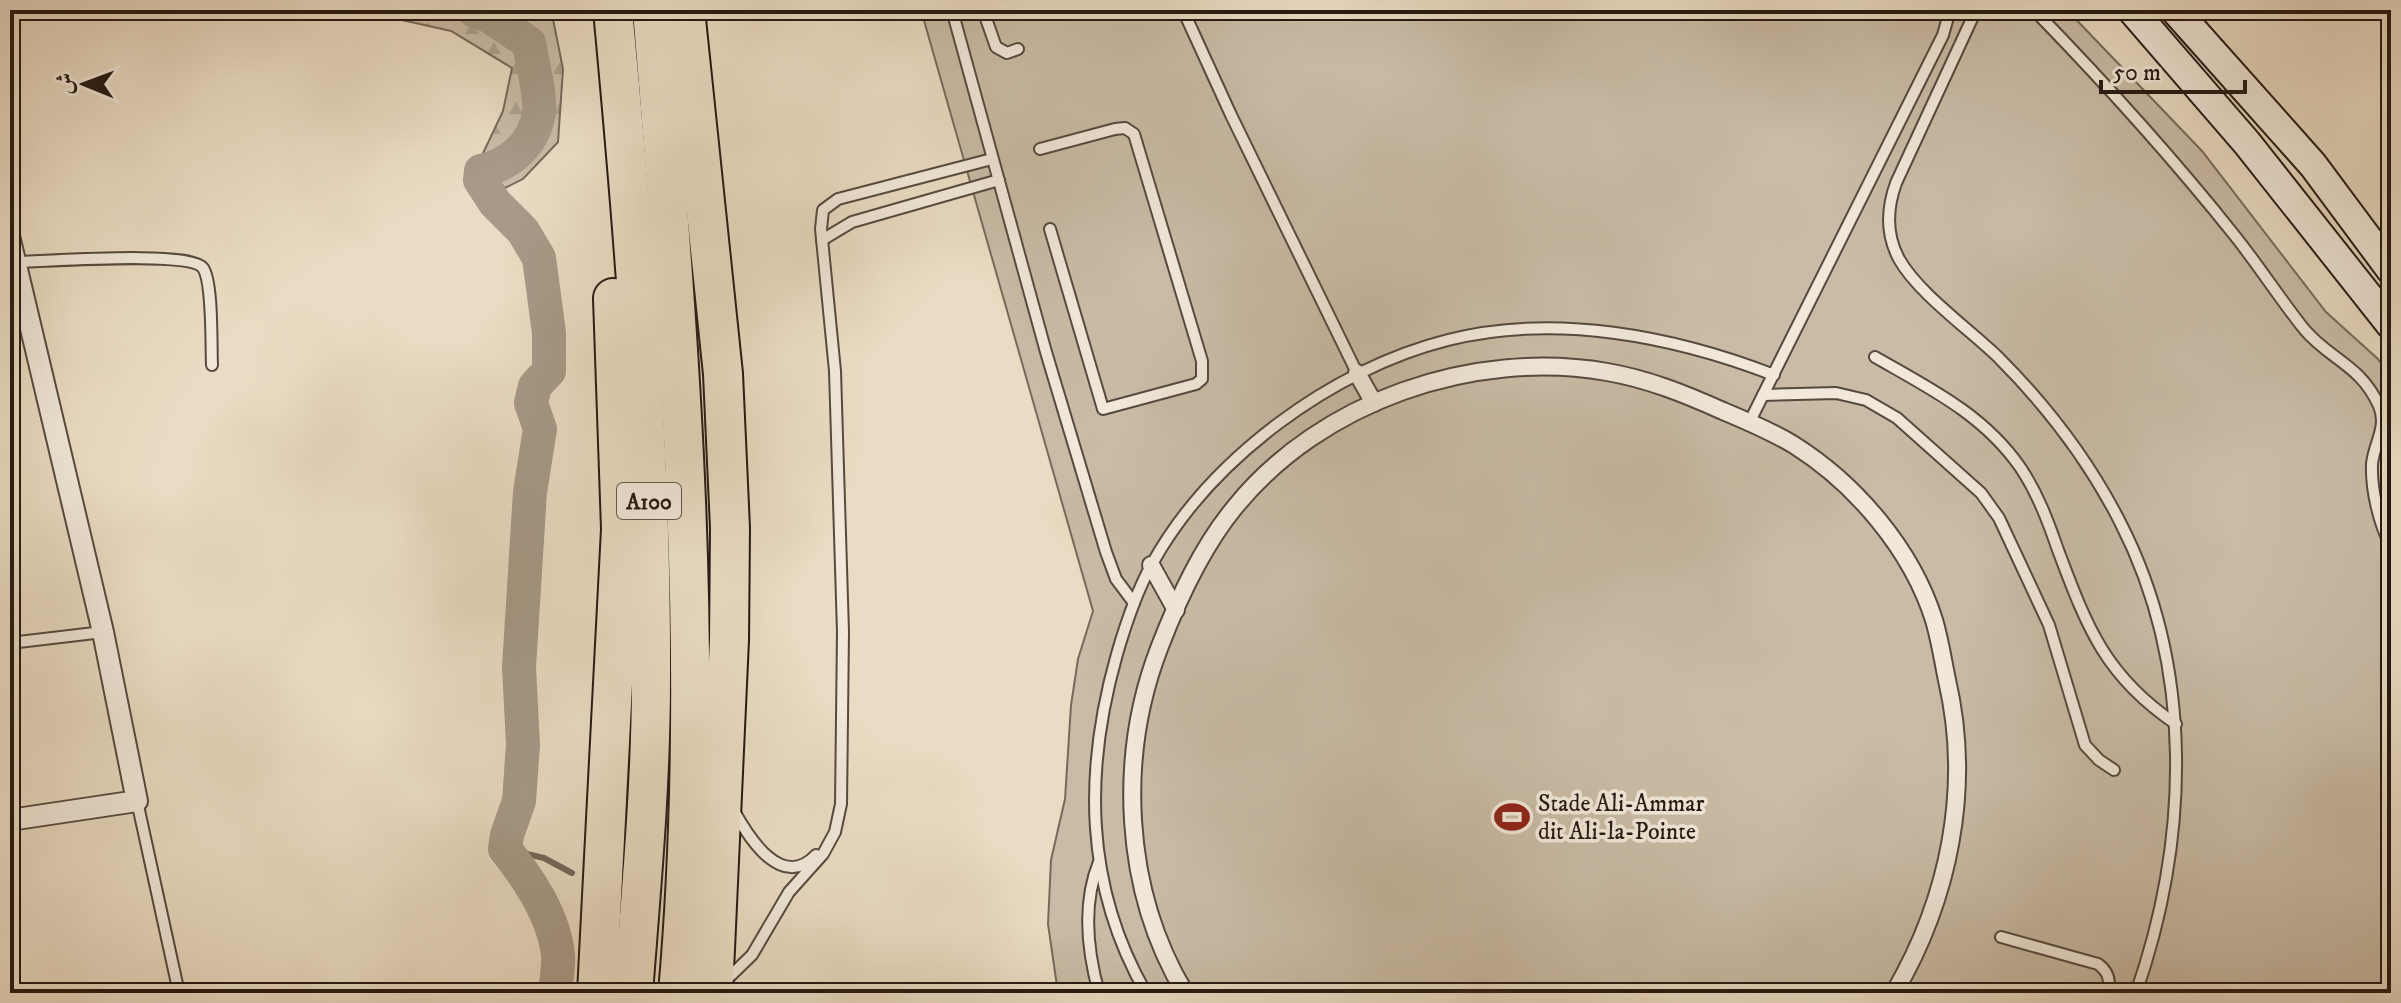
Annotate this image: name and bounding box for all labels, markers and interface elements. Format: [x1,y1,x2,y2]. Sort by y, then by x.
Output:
north arrow [44,44,124,124]
scale bar [2101,44,2245,94]
text: 50 m [2113,58,2161,88]
text: ش [52,73,79,95]
road number: A100 [617,483,681,519]
place label: Stade Ali-Ammar dit Ali-la-Pointe [1538,789,1704,847]
sports icon: Stade Ali-Ammar dit Ali-la-Pointe [1493,798,1531,836]

